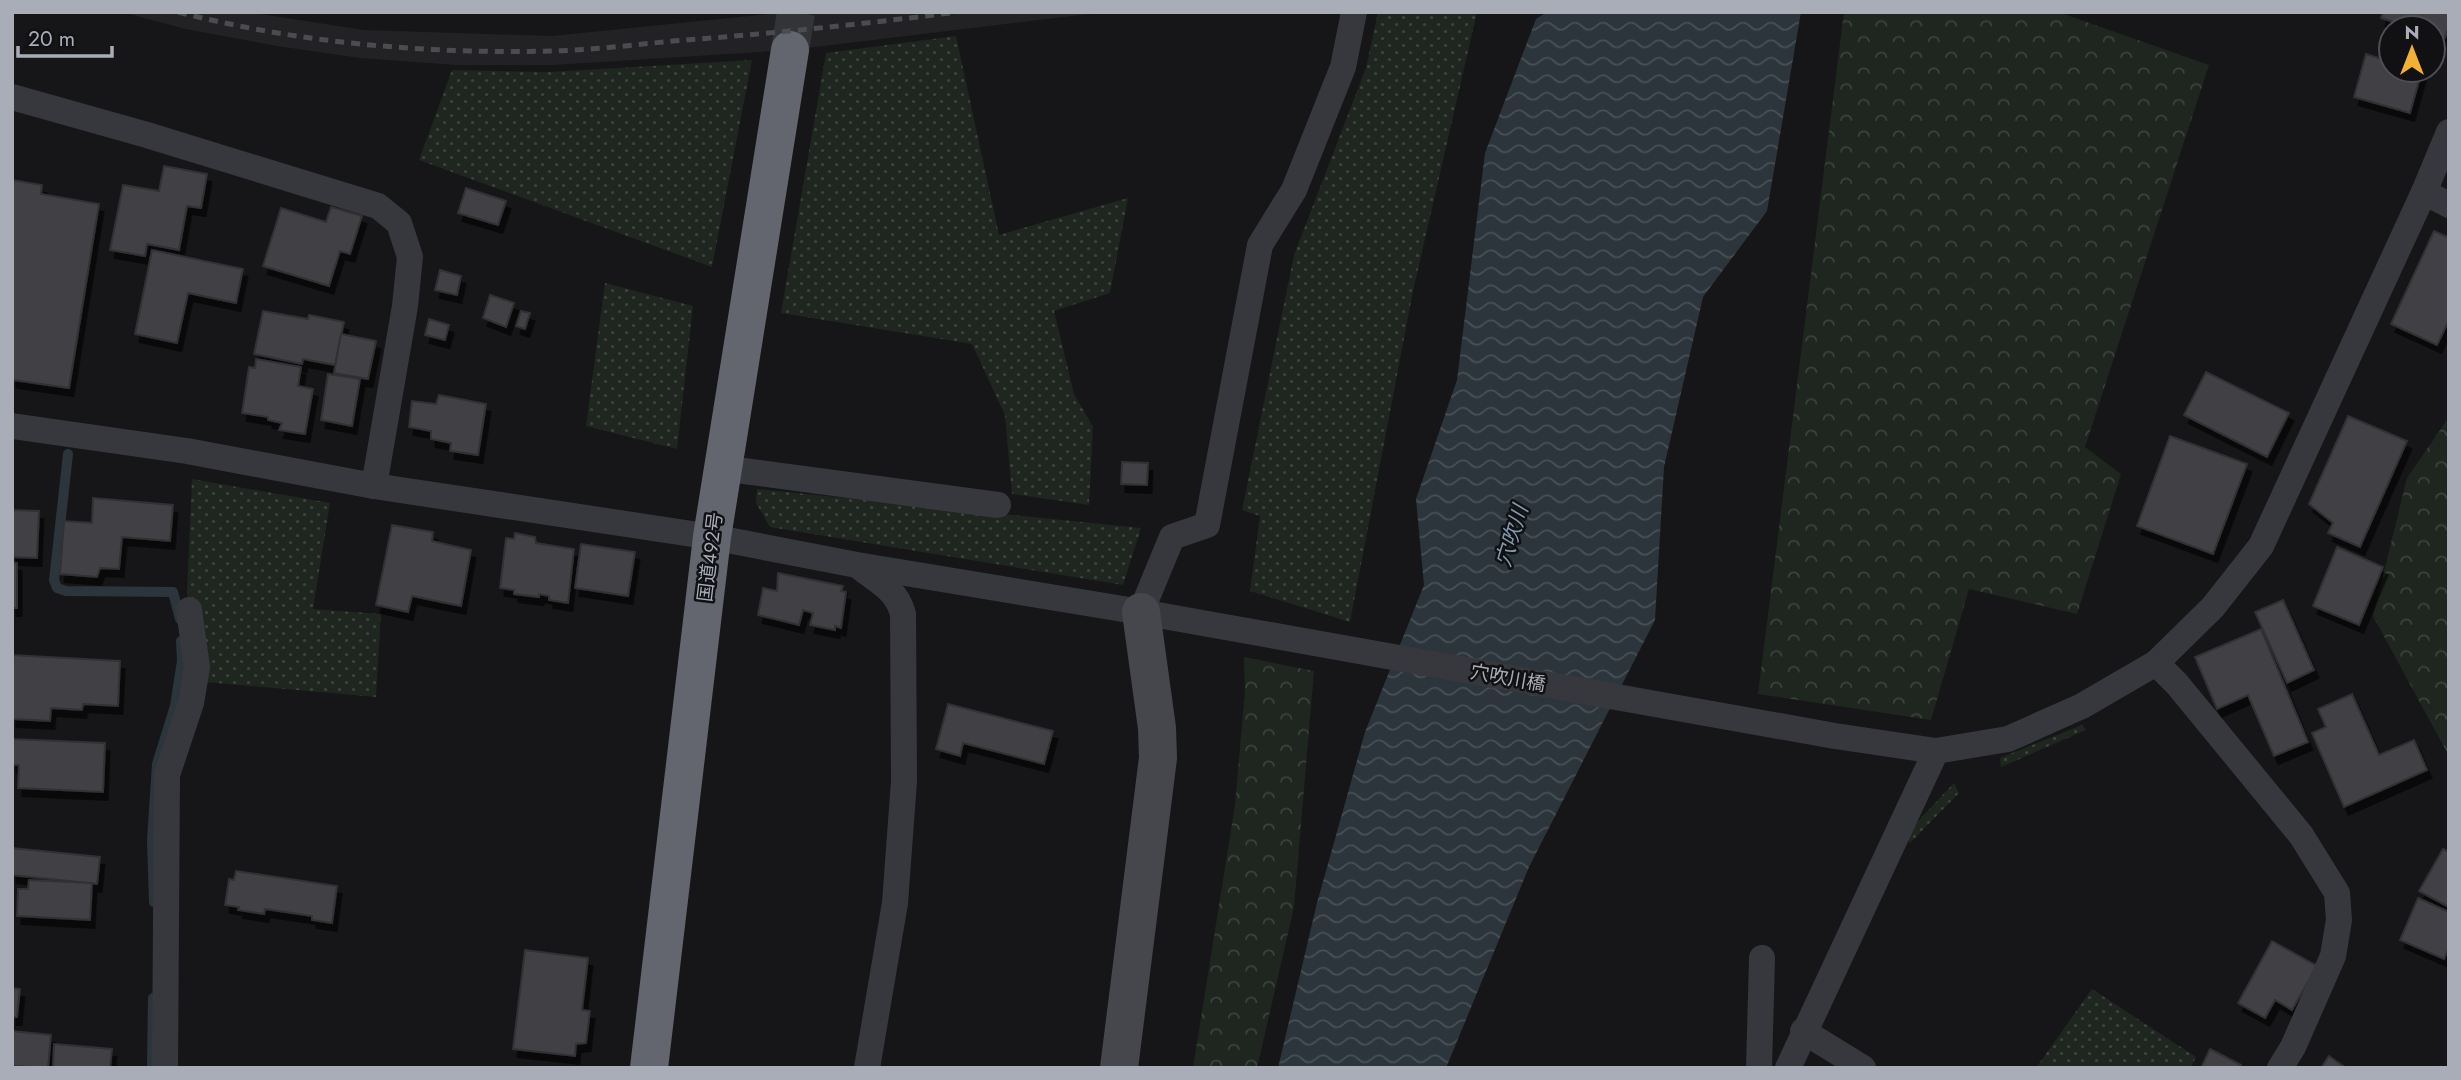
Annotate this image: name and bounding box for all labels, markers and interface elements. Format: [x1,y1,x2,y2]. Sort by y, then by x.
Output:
scale bar [18,14,112,58]
north arrow [2377,14,2447,84]
text: N [2404,19,2420,46]
text: 20 m [28,24,75,54]
water label: 穴吹川 [1488,500,1536,571]
street label: 国道492号 [691,511,729,603]
street label: 穴吹川橋 [1468,658,1548,698]

